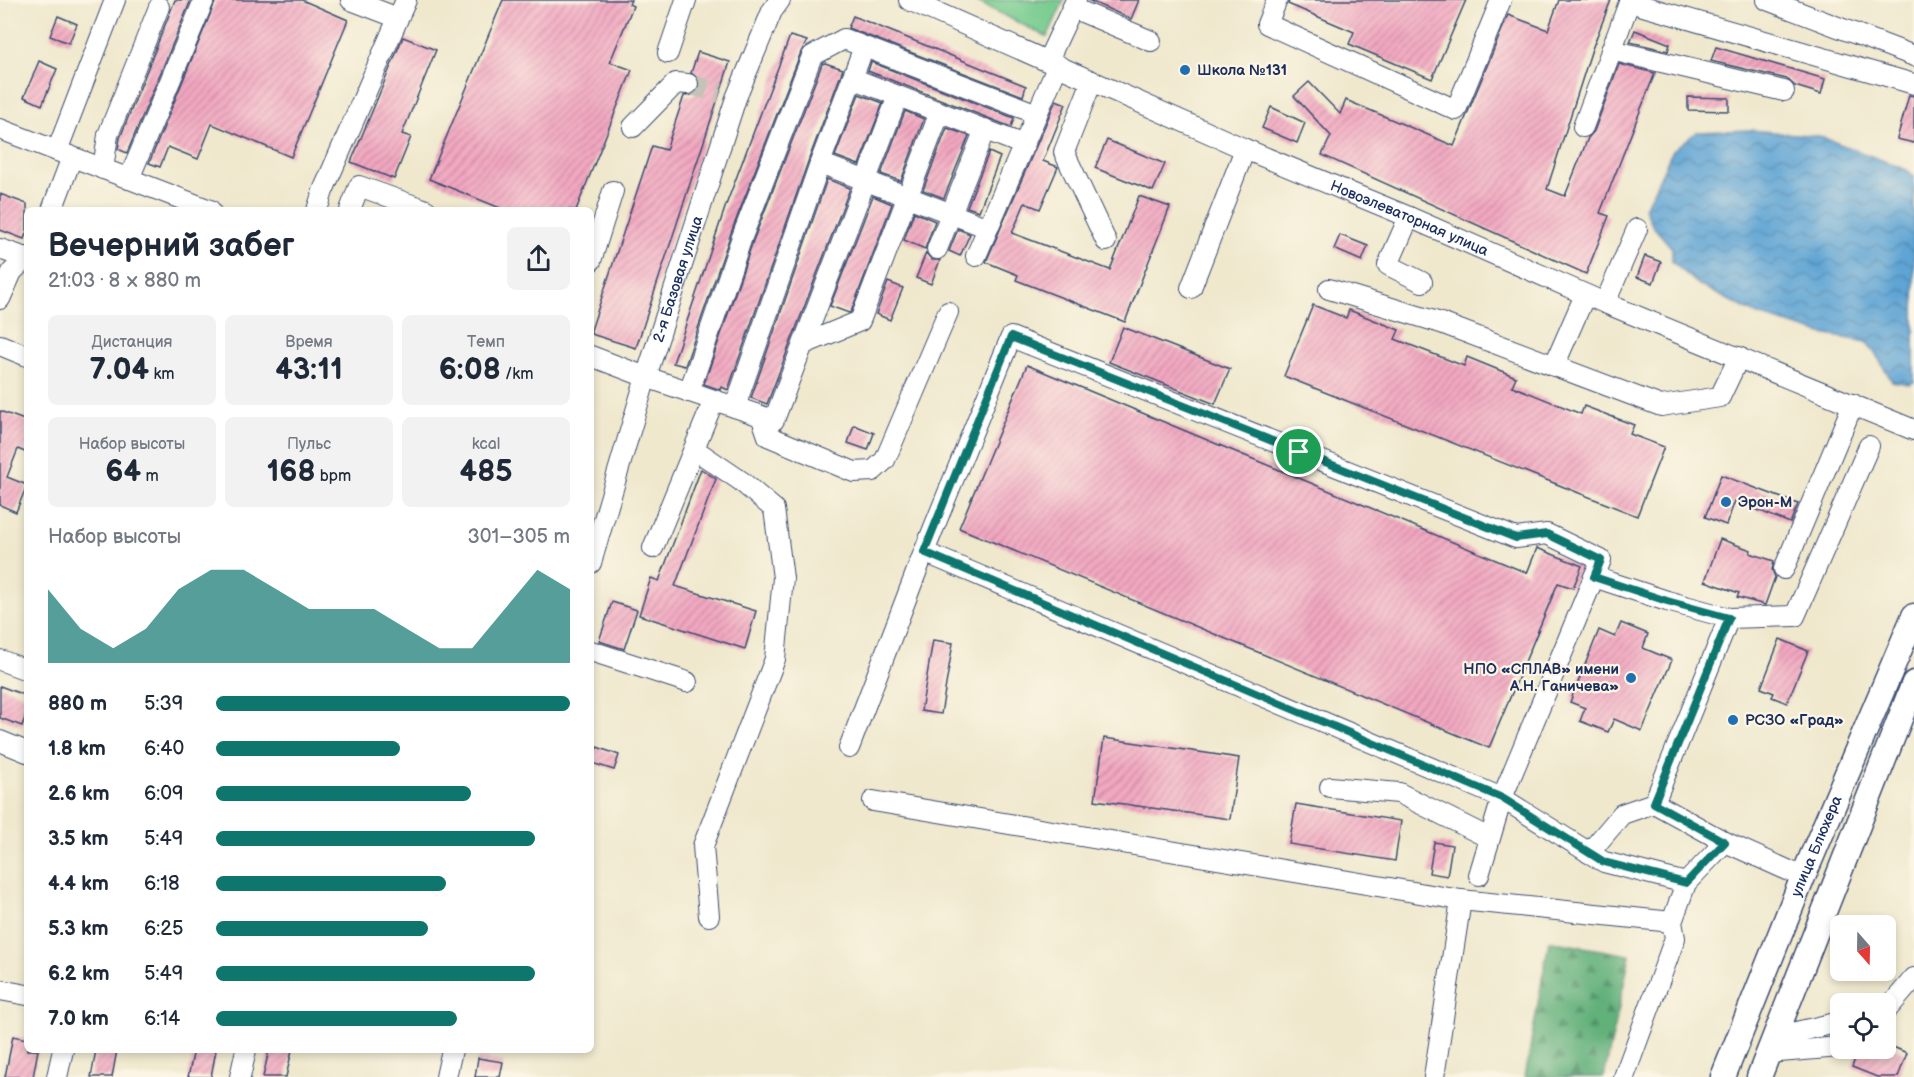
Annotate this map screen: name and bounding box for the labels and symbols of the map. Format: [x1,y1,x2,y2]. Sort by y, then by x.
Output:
place label: Школа №131 [1197,61,1287,80]
marker: Школа №131 [1178,63,1192,77]
street label: Новоэлеваторная улица [1328,176,1492,260]
street label: 2-я Базовая улица [648,213,707,345]
pin [1273,426,1324,477]
place label: Эрон-М [1738,493,1793,512]
marker: Эрон-М [1719,495,1733,509]
place label: НПО «СПЛАВ» имени А.Н. Ганичева» [1463,660,1619,696]
marker: НПО «СПЛАВ» имени А.Н. Ганичева» [1624,671,1638,685]
place label: РСЗО «Град» [1745,711,1844,730]
marker: РСЗО «Град» [1726,713,1740,727]
street label: улица Блюхера [1787,793,1846,899]
north arrow [1830,915,1896,981]

